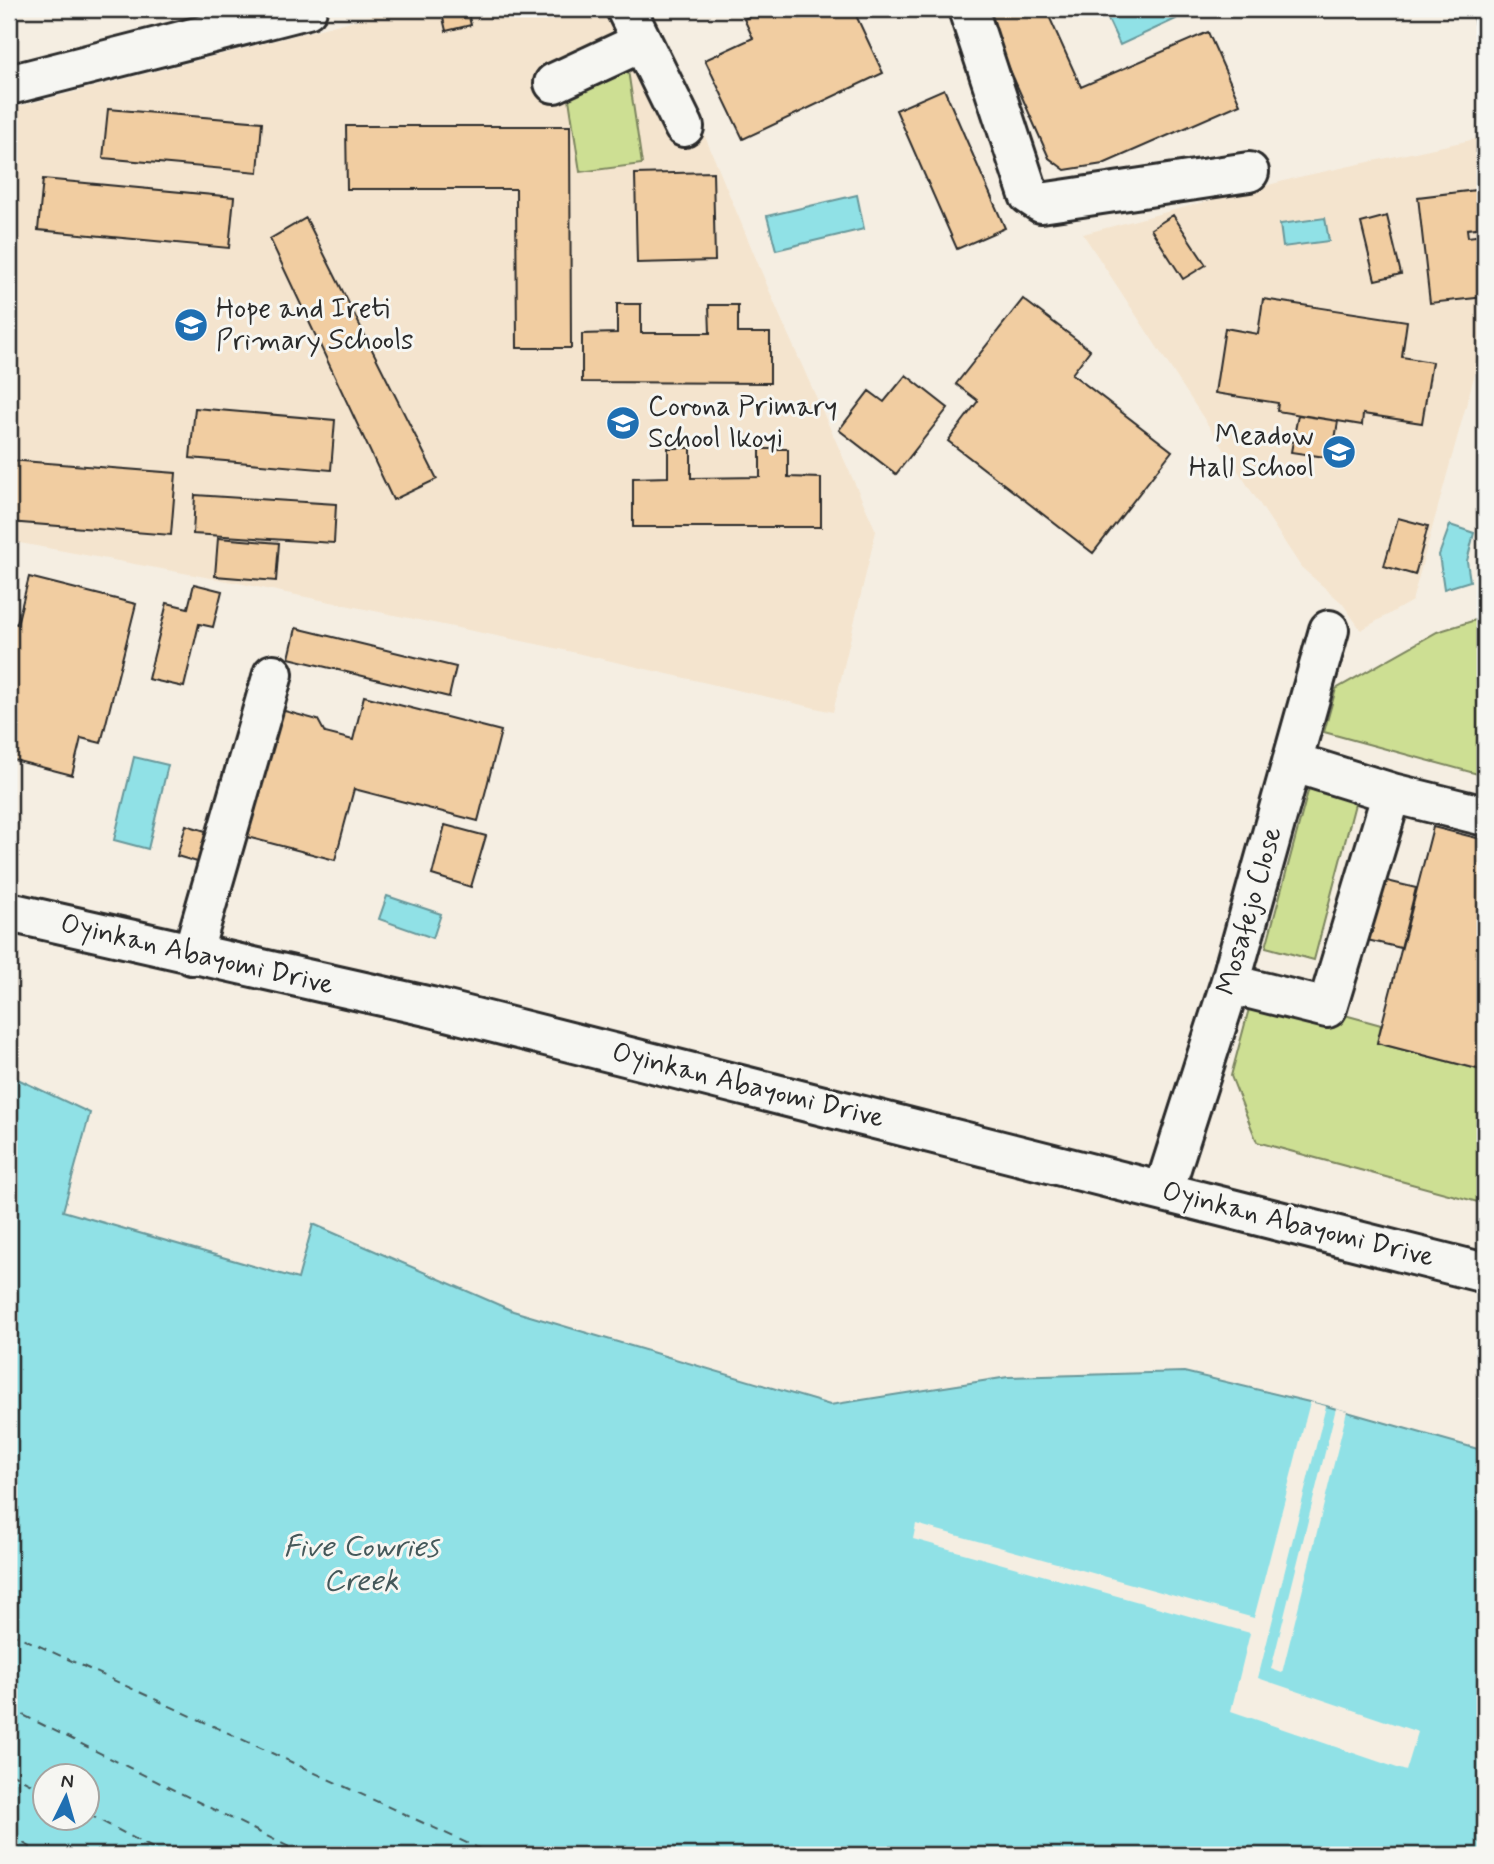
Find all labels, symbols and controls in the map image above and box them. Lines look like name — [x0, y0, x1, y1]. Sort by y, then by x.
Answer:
place label: Hope and Ireti Primary Schools — [216, 291, 414, 360]
school or university icon: Hope and Ireti Primary Schools — [172, 306, 210, 344]
place label: Corona Primary School Ikoyi — [648, 389, 838, 458]
school or university icon: Corona Primary School Ikoyi — [604, 404, 642, 442]
place label: Meadow Hall School — [1189, 418, 1314, 487]
school or university icon: Meadow Hall School — [1320, 433, 1358, 471]
street label: Mosafejo Close — [1208, 822, 1292, 1000]
street label: Oyinkan Abayomi Drive — [57, 906, 337, 1004]
street label: Oyinkan Abayomi Drive — [608, 1034, 888, 1138]
street label: Oyinkan Abayomi Drive — [1158, 1173, 1438, 1277]
water label: Five Cowries Creek — [284, 1528, 441, 1601]
north arrow — [32, 1762, 102, 1832]
text: N — [60, 1769, 75, 1795]

